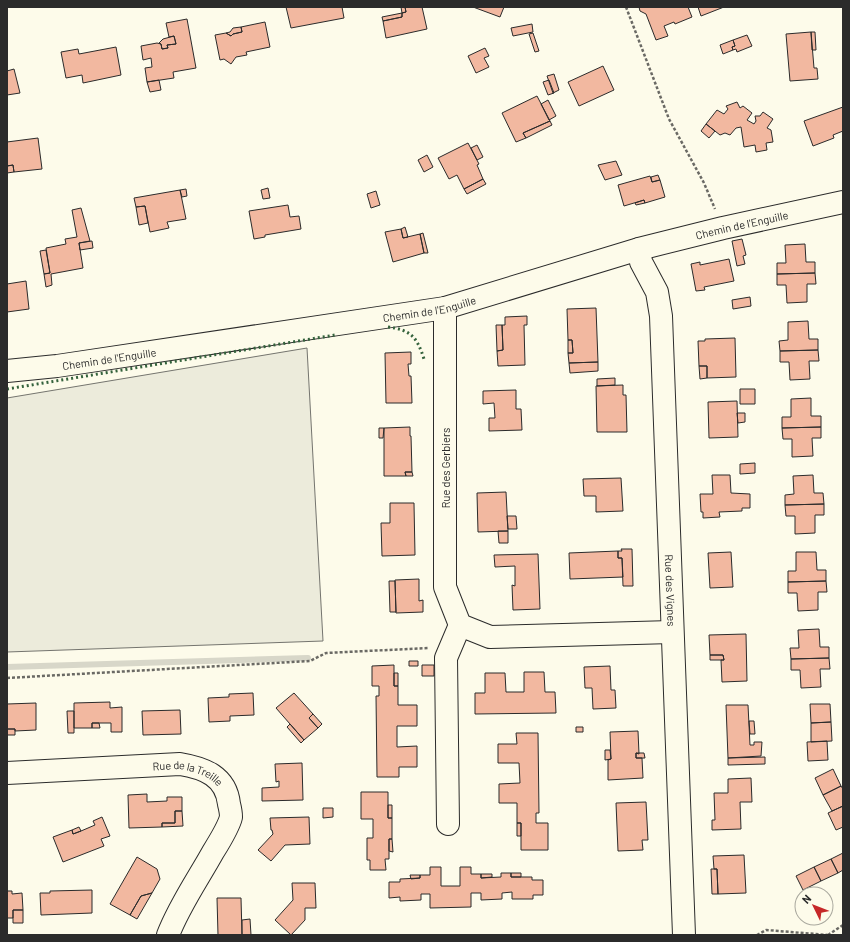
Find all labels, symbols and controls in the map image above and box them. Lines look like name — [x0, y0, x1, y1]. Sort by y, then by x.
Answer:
street label: Chemin de l'Enguille — [694, 208, 789, 241]
street label: Chemin de l'Enguille — [382, 292, 477, 324]
street label: Chemin de l'Enguille — [61, 345, 157, 372]
street label: Rue des Gerbiers — [439, 428, 452, 508]
street label: Rue des Vignes — [663, 554, 679, 627]
street label: Rue de la Treille — [152, 757, 227, 788]
north arrow — [794, 886, 834, 926]
text: N — [799, 892, 814, 906]

